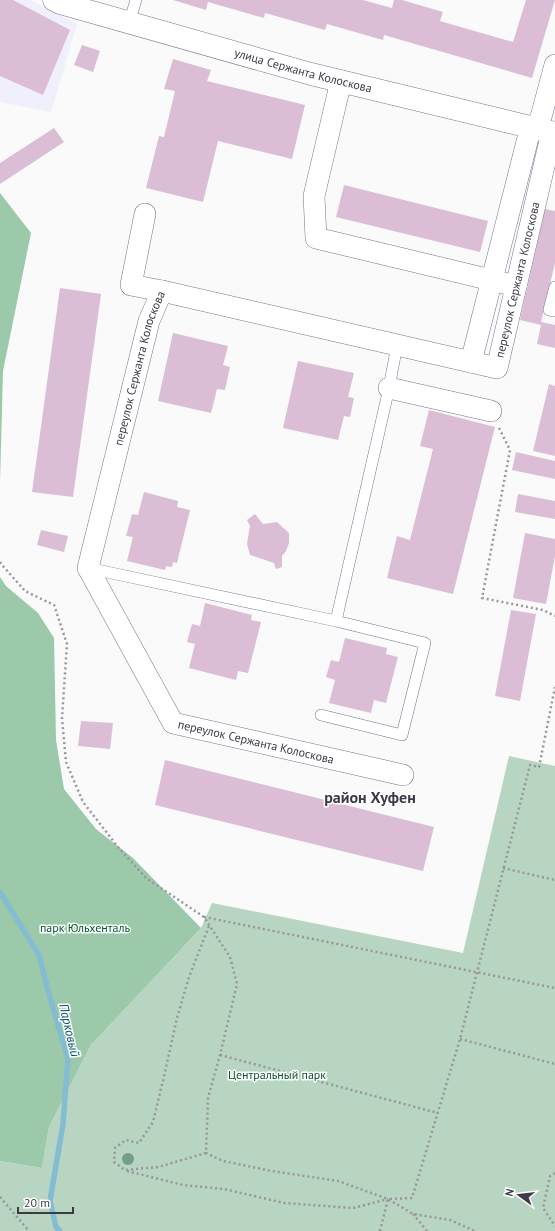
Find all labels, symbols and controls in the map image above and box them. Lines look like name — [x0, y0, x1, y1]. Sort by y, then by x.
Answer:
street label: улица Сержанта Колоскова — [233, 45, 374, 95]
street label: переулок Сержанта Колоскова — [492, 200, 543, 359]
street label: переулок Сержанта Колоскова — [111, 288, 168, 447]
street label: переулок Сержанта Колоскова — [177, 716, 336, 767]
district label: район Хуфен — [324, 787, 416, 807]
park label: парк Юльхенталь — [40, 920, 131, 935]
water label: Парковый — [55, 1002, 84, 1059]
park label: Центральный парк — [228, 1067, 326, 1082]
north arrow — [499, 1175, 539, 1215]
text: N — [502, 1187, 517, 1198]
scale bar — [18, 1189, 73, 1215]
text: 20 m — [24, 1195, 50, 1210]

